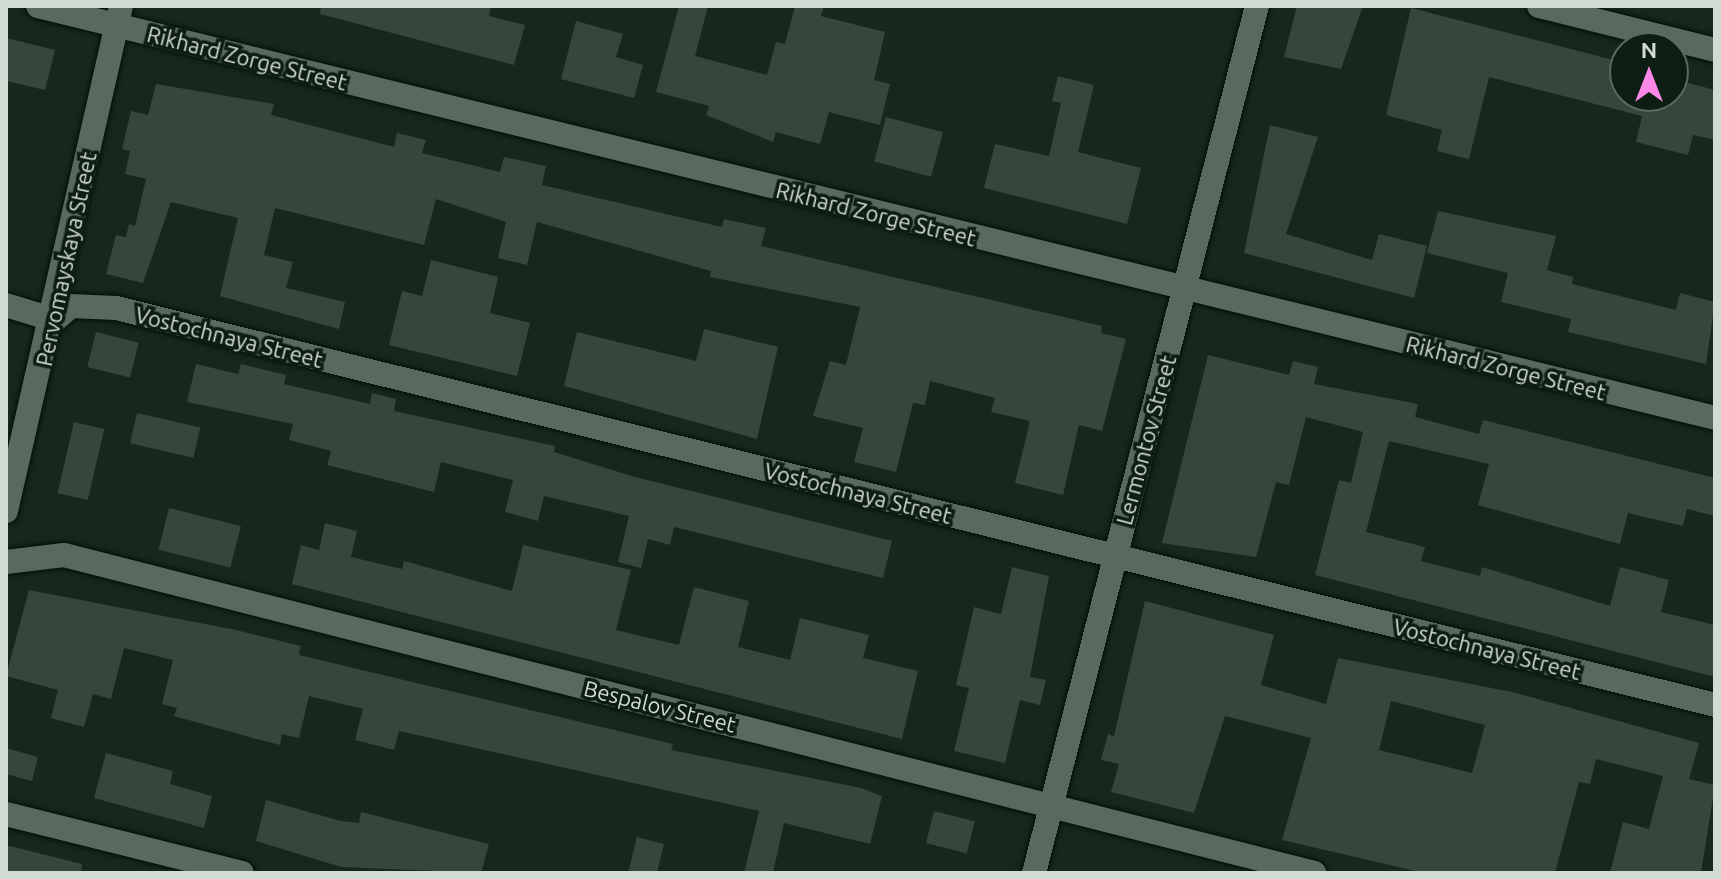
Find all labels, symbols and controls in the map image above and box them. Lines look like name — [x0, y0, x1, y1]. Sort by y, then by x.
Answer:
street label: Rikhard Zorge Street — [144, 20, 350, 96]
north arrow — [1609, 32, 1689, 112]
text: N — [1641, 37, 1657, 62]
street label: Pervomayskaya Street — [30, 149, 102, 369]
street label: Rikhard Zorge Street — [773, 176, 979, 252]
street label: Vostochnaya Street — [133, 301, 325, 373]
street label: Rikhard Zorge Street — [1403, 330, 1609, 406]
street label: Lermontov Street — [1111, 352, 1181, 528]
street label: Vostochnaya Street — [762, 457, 954, 529]
street label: Vostochnaya Street — [1391, 613, 1583, 685]
street label: Bespalov Street — [581, 674, 739, 738]

